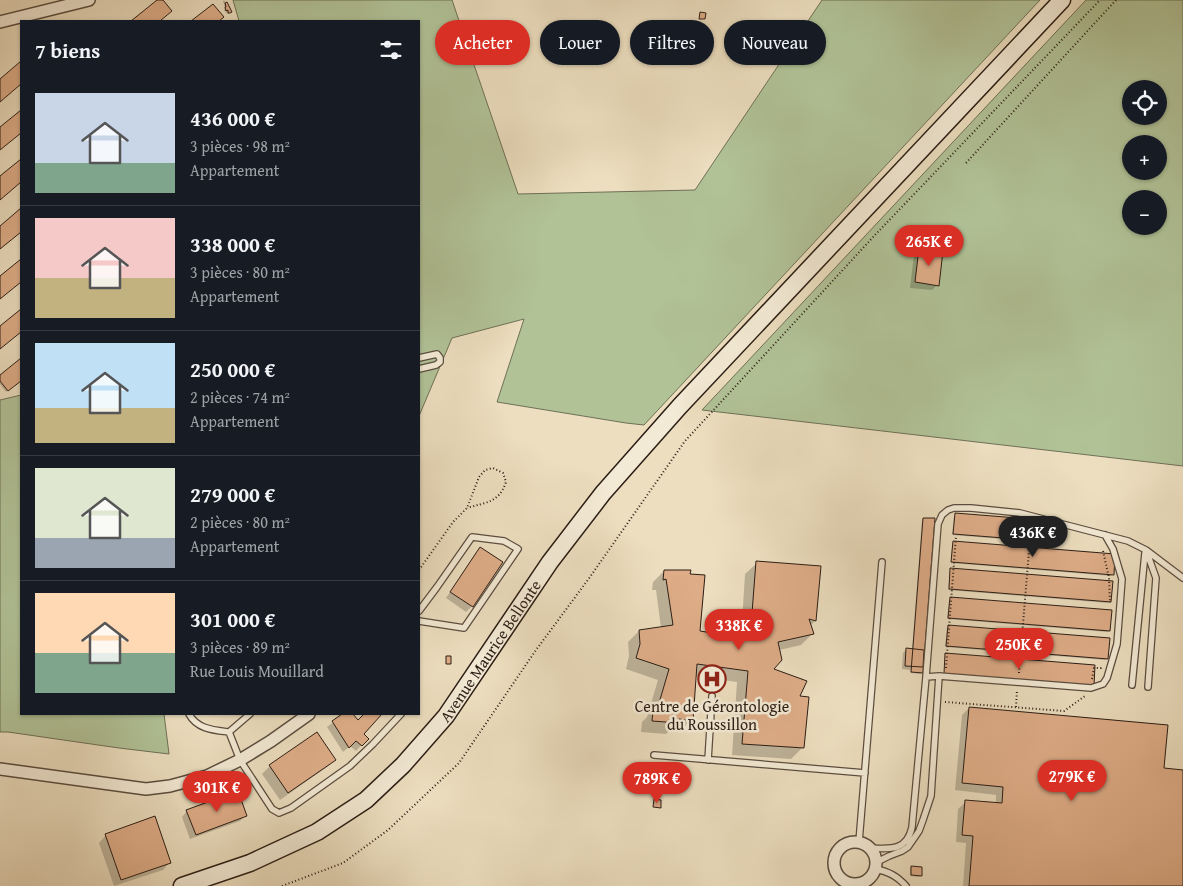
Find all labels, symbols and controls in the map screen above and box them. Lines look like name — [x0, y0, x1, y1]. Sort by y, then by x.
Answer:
chip: Acheter — [435, 20, 530, 65]
chip: Louer — [540, 20, 620, 65]
chip: Filtres — [630, 20, 714, 65]
chip: Nouveau — [724, 20, 826, 65]
text: 7 biens — [35, 35, 100, 66]
icon: filters — [377, 36, 405, 64]
map controls — [1122, 80, 1167, 235]
button: locate — [1122, 80, 1167, 125]
text: 436 000 € — [190, 103, 275, 134]
icon: home — [75, 113, 135, 173]
text: 3 pièces · 98 m² — [190, 134, 290, 158]
button: + — [1122, 135, 1167, 180]
text: Appartement — [190, 158, 280, 182]
button: − — [1122, 190, 1167, 235]
pin: 265K € — [888, 224, 970, 267]
text: 338 000 € — [190, 229, 275, 260]
text: 265K € — [906, 229, 952, 253]
icon: home — [75, 238, 135, 298]
text: 3 pièces · 80 m² — [190, 260, 290, 284]
text: Appartement — [190, 284, 280, 308]
text: 250 000 € — [190, 354, 275, 385]
icon: home — [75, 363, 135, 423]
text: 2 pièces · 74 m² — [190, 385, 290, 409]
text: Appartement — [190, 409, 280, 433]
text: 279 000 € — [190, 479, 275, 510]
icon: home — [75, 488, 135, 548]
text: 2 pièces · 80 m² — [190, 510, 290, 534]
pin: 436K € — [992, 516, 1074, 558]
text: 436K € — [1010, 520, 1056, 544]
text: Appartement — [190, 534, 280, 558]
street label: Avenue Maurice Bellonte — [434, 575, 547, 728]
text: 301 000 € — [190, 604, 275, 635]
pin: 338K € — [698, 608, 780, 651]
icon: home — [75, 613, 135, 673]
text: 338K € — [716, 613, 762, 637]
pin: 250K € — [978, 628, 1060, 670]
text: 250K € — [996, 632, 1042, 656]
text: 3 pièces · 89 m² — [190, 635, 290, 659]
text: Rue Louis Mouillard — [190, 659, 324, 683]
hospital icon: Centre de Gérontologie du Roussillon — [697, 664, 727, 694]
place label: Centre de Gérontologie du Roussillon — [635, 694, 789, 736]
pin: 279K € — [1031, 760, 1113, 802]
pin: 789K € — [616, 762, 698, 804]
text: 279K € — [1049, 764, 1095, 788]
text: 789K € — [634, 766, 680, 790]
pin: 301K € — [176, 770, 258, 813]
text: 301K € — [194, 775, 240, 799]

